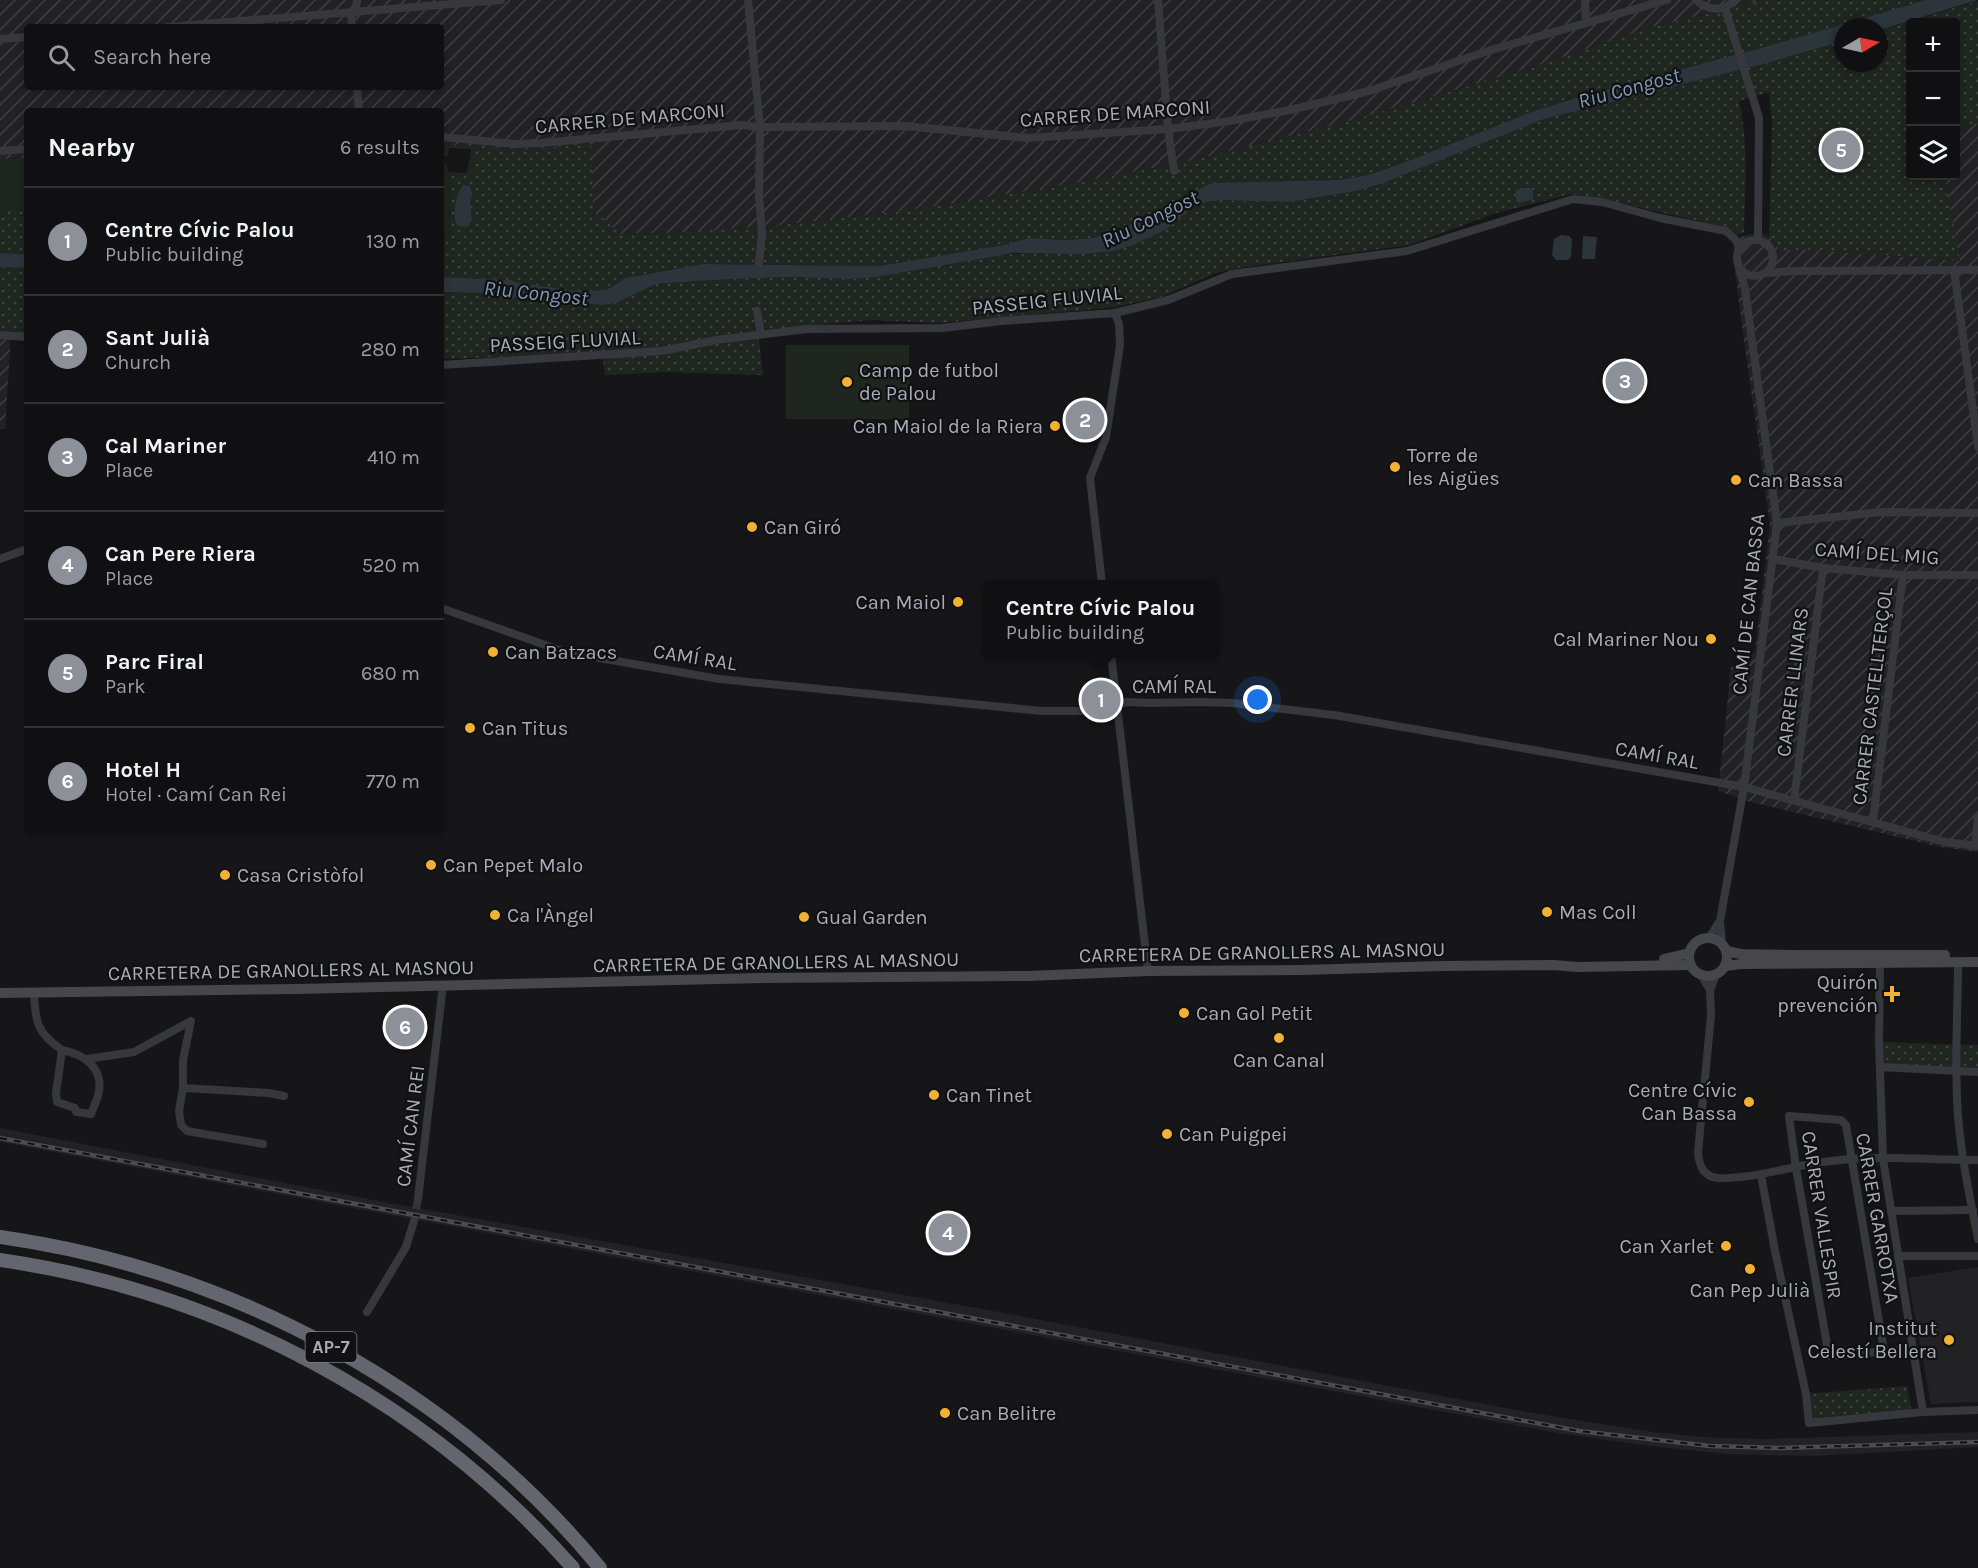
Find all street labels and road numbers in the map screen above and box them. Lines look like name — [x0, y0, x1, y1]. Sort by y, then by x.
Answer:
street label: CARRER DE MARCONI — [1019, 95, 1211, 132]
street label: CARRER DE MARCONI — [534, 99, 726, 138]
street label: PASSEIG FLUVIAL — [971, 281, 1124, 320]
street label: PASSEIG FLUVIAL — [489, 326, 642, 357]
street label: CAMÍ DE CAN BASSA — [1727, 512, 1769, 696]
street label: CAMÍ DEL MIG — [1814, 537, 1940, 569]
street label: CARRER CASTELLTERÇOL — [1848, 585, 1897, 806]
street label: CARRER LLINARS — [1772, 606, 1813, 758]
street label: CAMÍ RAL — [652, 639, 739, 676]
street label: CAMÍ RAL — [1132, 674, 1217, 698]
street label: CAMÍ RAL — [1613, 736, 1701, 774]
street label: CARRETERA DE GRANOLLERS AL MASNOU — [1079, 938, 1445, 967]
street label: CARRETERA DE GRANOLLERS AL MASNOU — [593, 948, 959, 977]
street label: CARRETERA DE GRANOLLERS AL MASNOU — [108, 956, 474, 985]
street label: CAMÍ CAN REI — [391, 1064, 429, 1188]
street label: CARRER VALLESPIR — [1797, 1130, 1846, 1301]
street label: CARRER GARROTXA — [1851, 1131, 1904, 1305]
road number: AP-7 — [306, 1332, 356, 1362]

